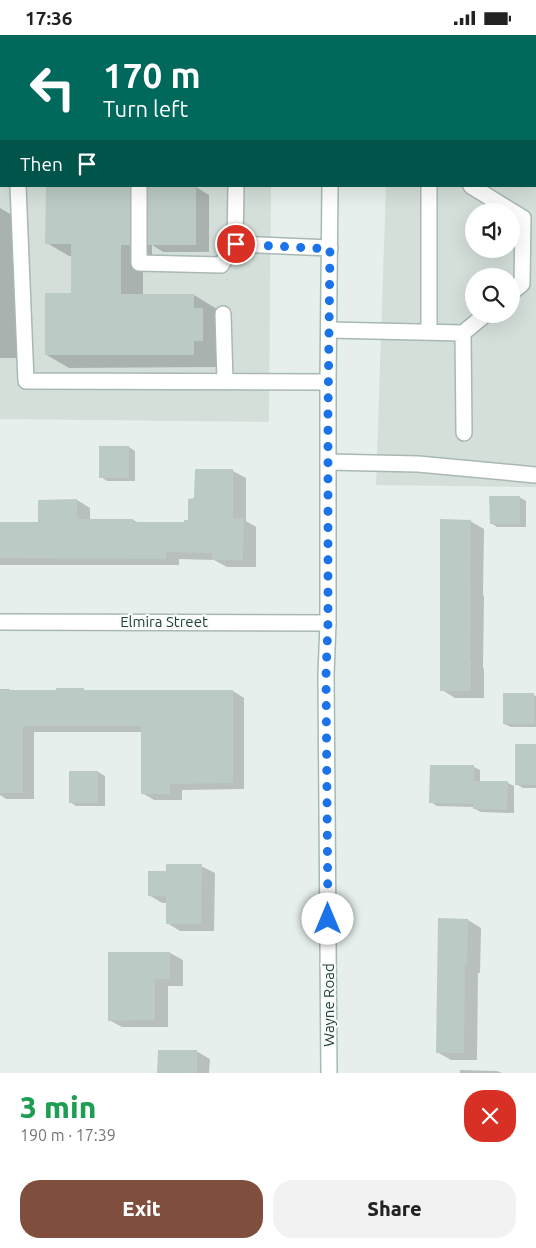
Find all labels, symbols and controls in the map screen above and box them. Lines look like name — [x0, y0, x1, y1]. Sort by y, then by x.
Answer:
text: 17:36 — [25, 7, 73, 29]
icon: left — [20, 55, 85, 120]
text: 170 m — [103, 55, 201, 95]
text: Turn left — [103, 96, 188, 121]
icon: arrive — [73, 150, 101, 178]
text: Then — [20, 153, 63, 175]
map controls — [465, 203, 520, 323]
button: sound — [465, 203, 520, 258]
pin — [215, 223, 257, 265]
icon: arrive — [222, 230, 250, 258]
button: search — [465, 268, 520, 323]
street label: Elmira Street — [120, 613, 208, 630]
position arrow — [301, 892, 353, 944]
street label: Wayne Road — [320, 963, 337, 1047]
text: 3 min — [20, 1090, 96, 1124]
button: close — [464, 1090, 516, 1142]
text: 190 m · 17:39 — [20, 1126, 116, 1144]
button: Exit — [20, 1180, 263, 1238]
button: Share — [273, 1180, 516, 1238]

